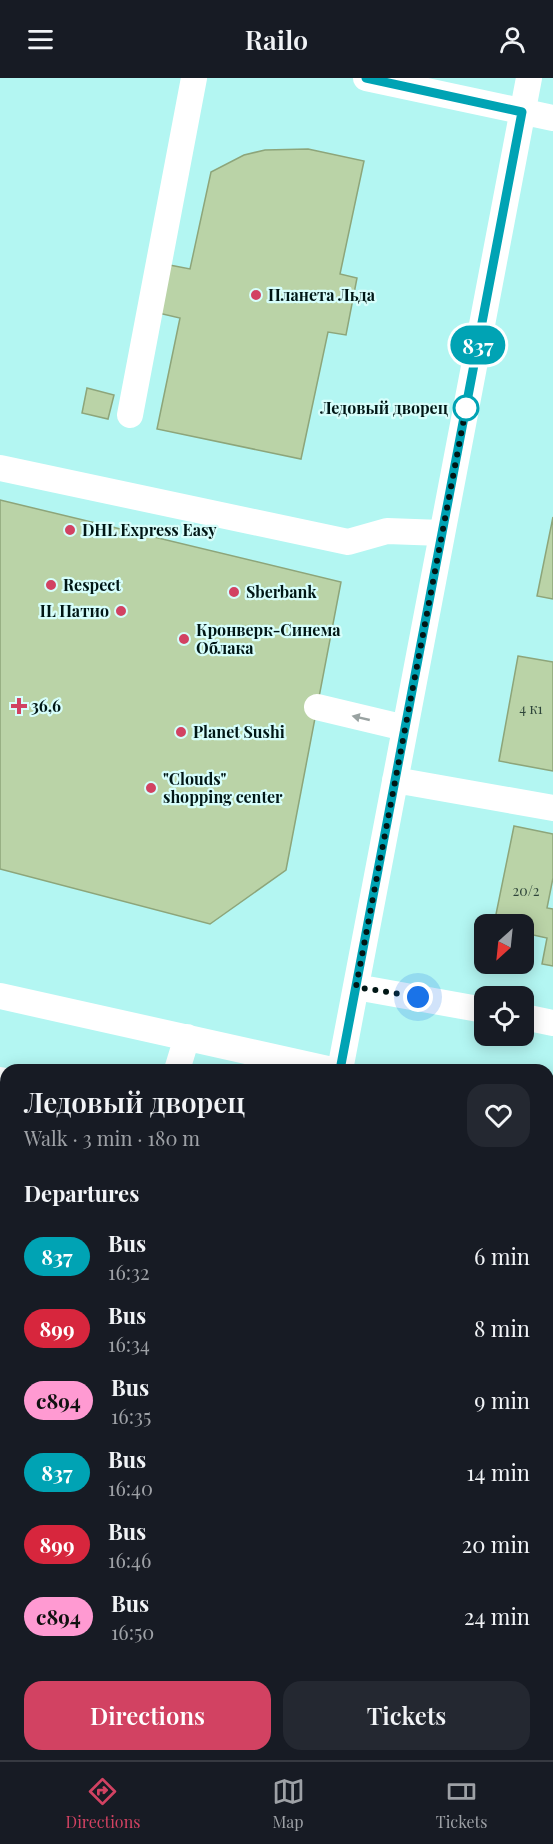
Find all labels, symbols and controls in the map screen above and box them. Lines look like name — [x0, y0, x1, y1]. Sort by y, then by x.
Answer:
text: Railo — [245, 21, 308, 57]
icon: menu — [24, 23, 57, 56]
icon: person — [496, 23, 529, 56]
place label: Планета Льда — [268, 284, 376, 305]
marker: Планета Льда — [249, 288, 263, 302]
line badge: 837 — [444, 326, 512, 364]
text: 837 — [462, 331, 494, 359]
marker: Ледовый дворец — [453, 395, 479, 421]
place label: Ледовый дворец — [319, 397, 449, 418]
place label: DHL Express Easy — [82, 519, 217, 540]
marker: DHL Express Easy — [63, 523, 77, 537]
place label: Respect — [63, 574, 121, 595]
marker: Respect — [44, 578, 58, 592]
place label: Sberbank — [246, 581, 317, 602]
marker: Sberbank — [227, 585, 241, 599]
place label: IL Патио — [40, 600, 109, 621]
marker: IL Патио — [114, 604, 128, 618]
place label: Кронверк-Синема Облака — [196, 619, 341, 658]
marker: Кронверк-Синема Облака — [177, 632, 191, 646]
place label: 36,6 — [31, 695, 61, 716]
marker: 36,6 — [12, 699, 26, 713]
house number: 4 к1 — [519, 699, 543, 718]
one-way arrow — [352, 712, 370, 722]
place label: Planet Sushi — [193, 721, 285, 742]
marker: Planet Sushi — [174, 725, 188, 739]
place label: "Clouds" shopping center — [163, 768, 283, 807]
marker: "Clouds" shopping center — [144, 781, 158, 795]
house number: 20/2 — [513, 881, 540, 900]
north arrow — [474, 914, 534, 974]
map controls — [474, 914, 534, 1046]
your location — [403, 982, 433, 1012]
button: locate — [474, 986, 534, 1046]
text: Ледовый дворец — [24, 1083, 245, 1120]
button: heart — [467, 1084, 530, 1147]
text: Walk · 3 min · 180 m — [24, 1124, 200, 1151]
text: Departures — [24, 1178, 139, 1208]
text: Bus — [108, 1228, 146, 1258]
text: 6 min — [474, 1241, 530, 1271]
text: 837 — [41, 1242, 73, 1270]
text: 16:32 — [108, 1258, 150, 1285]
text: Bus — [108, 1300, 146, 1330]
text: 8 min — [474, 1313, 530, 1343]
text: 899 — [39, 1314, 75, 1342]
text: 16:34 — [108, 1330, 150, 1357]
text: Bus — [111, 1372, 149, 1402]
text: 9 min — [474, 1385, 530, 1415]
text: с894 — [36, 1386, 81, 1414]
text: 16:35 — [111, 1402, 151, 1429]
text: Bus — [108, 1444, 146, 1474]
text: 14 min — [466, 1457, 530, 1487]
text: 837 — [41, 1458, 73, 1486]
text: 16:40 — [108, 1474, 153, 1501]
text: Bus — [108, 1516, 146, 1546]
text: 20 min — [462, 1529, 530, 1559]
text: 899 — [39, 1530, 75, 1558]
text: 16:46 — [108, 1546, 151, 1573]
text: Bus — [111, 1588, 149, 1618]
text: 24 min — [464, 1601, 530, 1631]
text: с894 — [36, 1602, 81, 1630]
text: 16:50 — [111, 1618, 154, 1645]
button: Directions — [24, 1681, 271, 1750]
button: Tickets — [283, 1681, 530, 1750]
tab: Directions — [66, 1775, 140, 1832]
tab: Map — [272, 1775, 305, 1832]
tab: Tickets — [436, 1775, 487, 1832]

